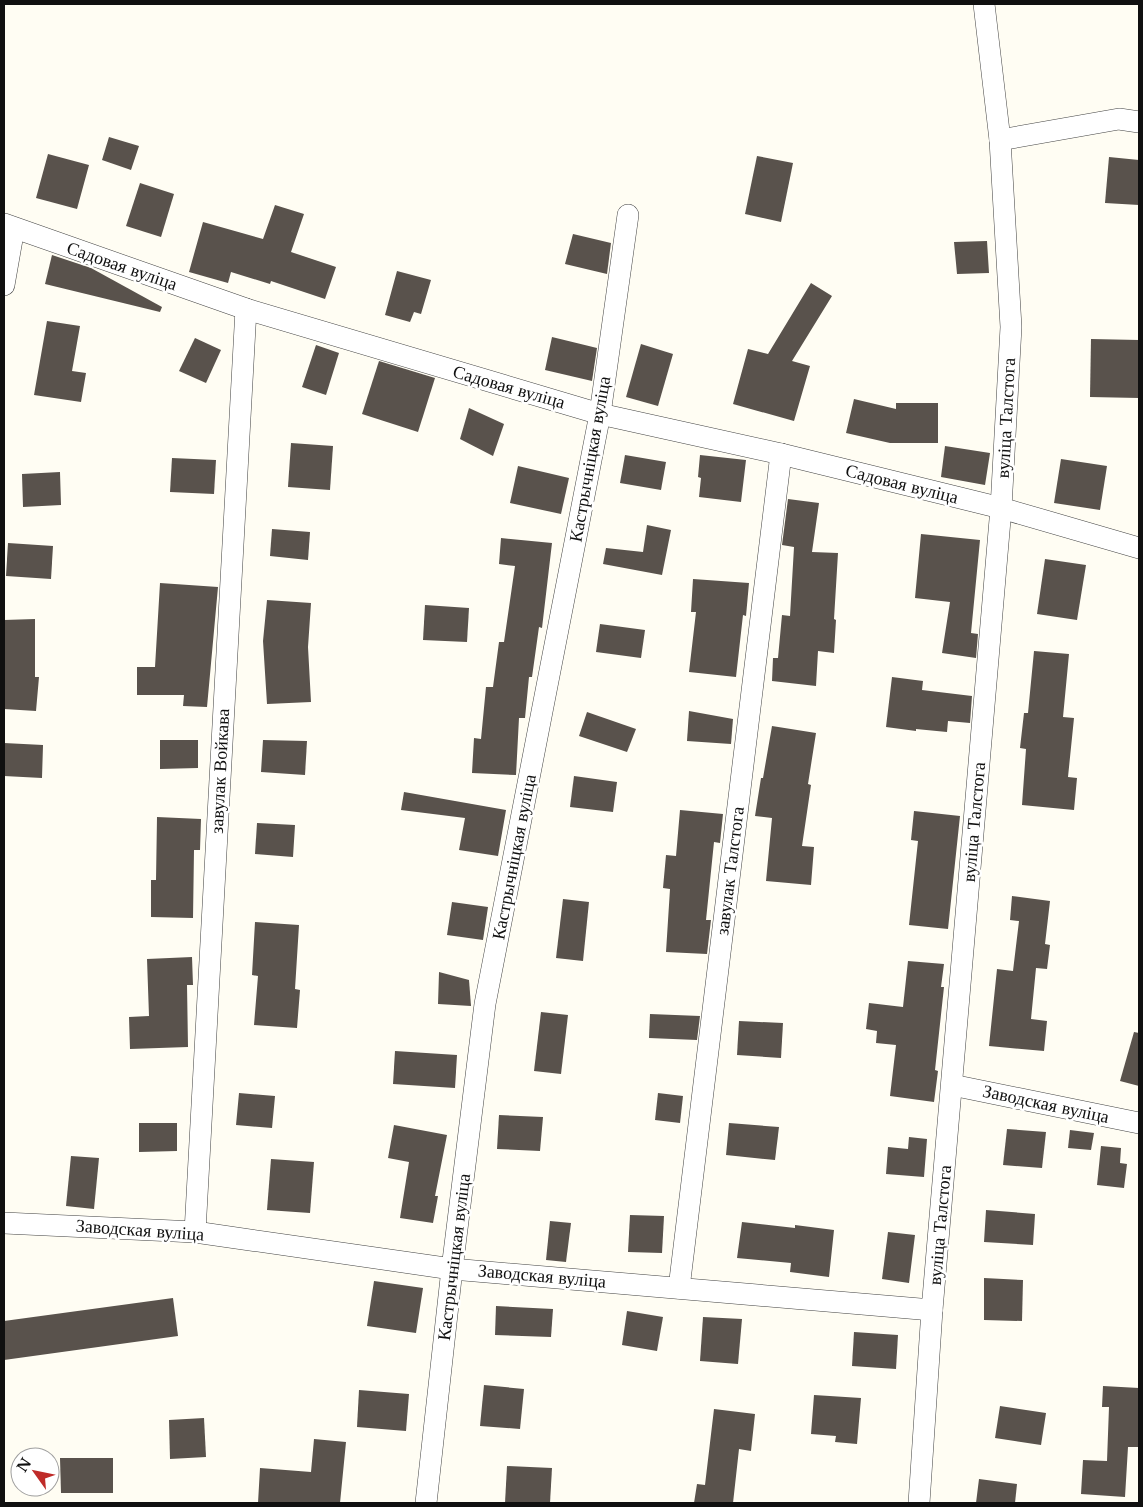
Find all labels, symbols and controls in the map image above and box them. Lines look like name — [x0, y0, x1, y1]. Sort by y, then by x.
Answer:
street label: Садовая вуліца — [64, 237, 180, 295]
street label: вуліца Талстога — [992, 357, 1020, 479]
street label: Садовая вуліца — [450, 360, 568, 414]
street label: Кастрычніцкая вуліца — [565, 374, 615, 544]
street label: Садовая вуліца — [843, 459, 961, 509]
street label: завулак Войкава — [206, 708, 234, 834]
street label: вуліца Талстога — [958, 761, 990, 883]
street label: Кастрычніцкая вуліца — [487, 773, 541, 941]
street label: завулак Талстога — [711, 805, 749, 937]
street label: Заводская вуліца — [981, 1080, 1111, 1128]
street label: вуліца Талстога — [924, 1164, 956, 1286]
street label: Кастрычніцкая вуліца — [433, 1172, 475, 1342]
street label: Заводская вуліца — [75, 1215, 205, 1245]
street label: Заводская вуліца — [477, 1259, 607, 1293]
north arrow — [10, 1447, 60, 1497]
text: N — [13, 1454, 35, 1475]

